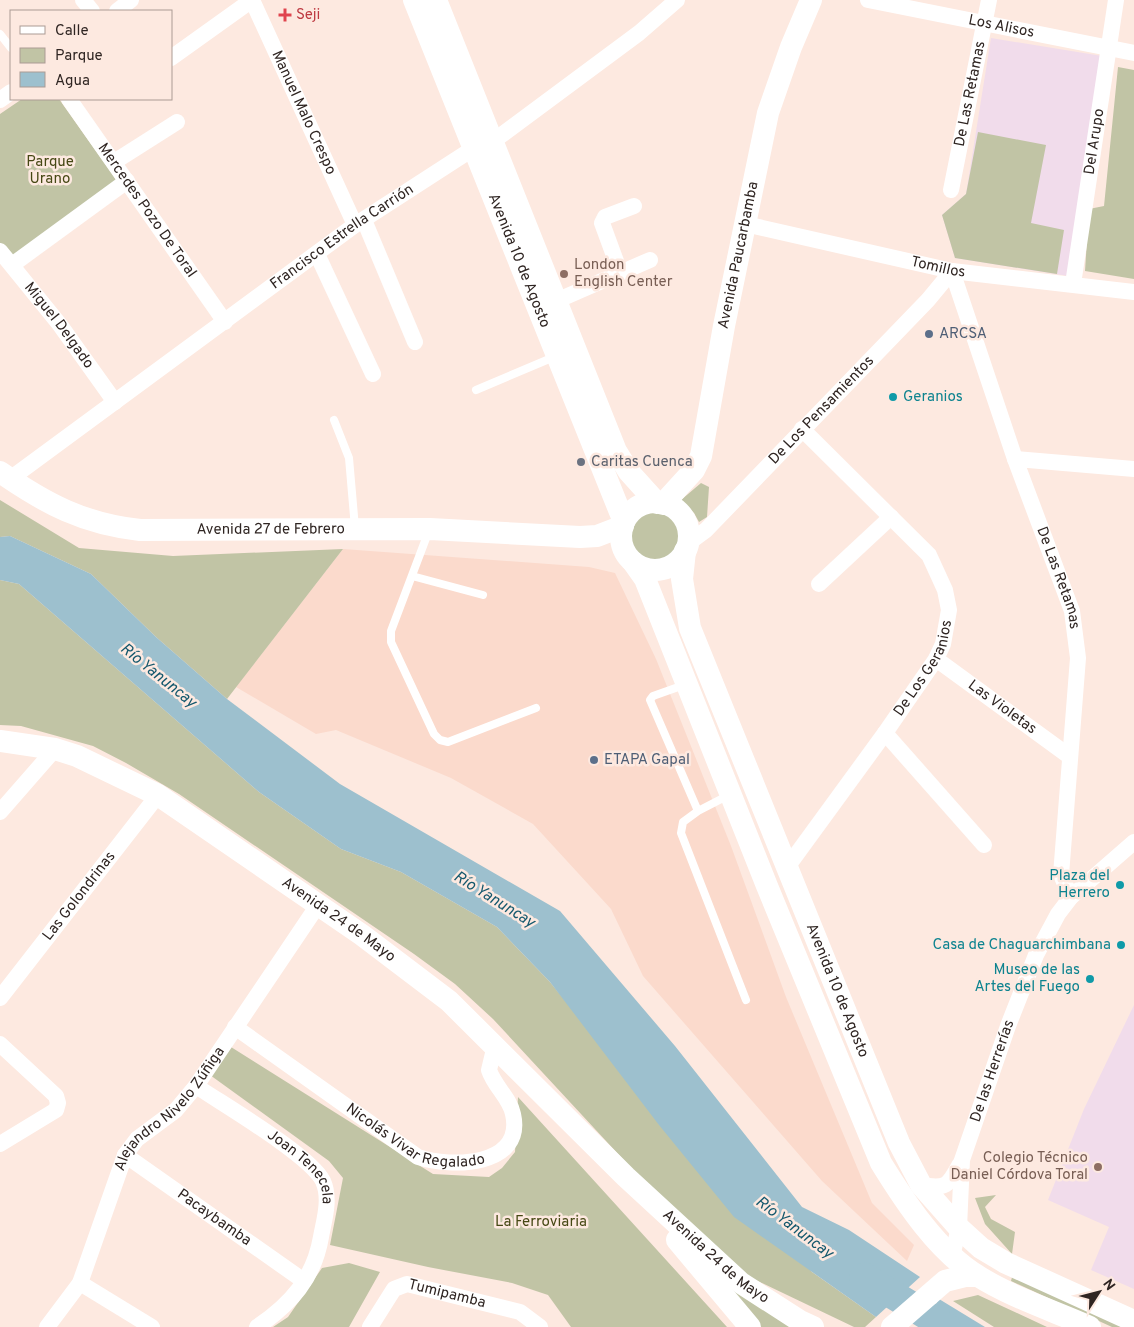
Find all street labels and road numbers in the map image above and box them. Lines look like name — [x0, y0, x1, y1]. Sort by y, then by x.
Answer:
street label: Los Alisos — [967, 11, 1036, 42]
street label: De Las Retamas — [950, 39, 990, 148]
street label: Manuel Malo Crespo — [267, 48, 340, 178]
street label: Del Arupo — [1080, 107, 1109, 176]
street label: Mercedes Pozo De Toral — [93, 139, 201, 281]
street label: Francisco Estrella Carrión — [267, 180, 417, 294]
street label: Avenida Paucarbamba — [714, 180, 763, 331]
street label: Avenida 10 de Agosto — [483, 191, 554, 331]
street label: Tomillos — [909, 252, 966, 282]
street label: Miguel Delgado — [20, 278, 98, 373]
street label: De Los Pensamientos — [765, 352, 878, 469]
street label: Avenida 27 de Febrero — [196, 520, 345, 539]
street label: De Las Retamas — [1032, 524, 1084, 630]
street label: De Los Geranios — [890, 618, 957, 720]
street label: Las Violetas — [964, 676, 1040, 739]
street label: Las Golondrinas — [39, 848, 120, 945]
street label: Avenida 24 de Mayo — [278, 873, 399, 966]
street label: Avenida 10 de Agosto — [801, 921, 873, 1060]
street label: De las Herrerías — [966, 1017, 1019, 1125]
street label: Alejandro Nivelo Zúñiga — [111, 1043, 229, 1174]
street label: Nicolás Vivar Regalado — [342, 1099, 487, 1172]
street label: Joan Tenecela — [263, 1126, 336, 1204]
street label: Pacaybamba — [173, 1185, 255, 1250]
street label: Avenida 24 de Mayo — [658, 1206, 773, 1308]
street label: Tumipamba — [406, 1275, 488, 1313]

